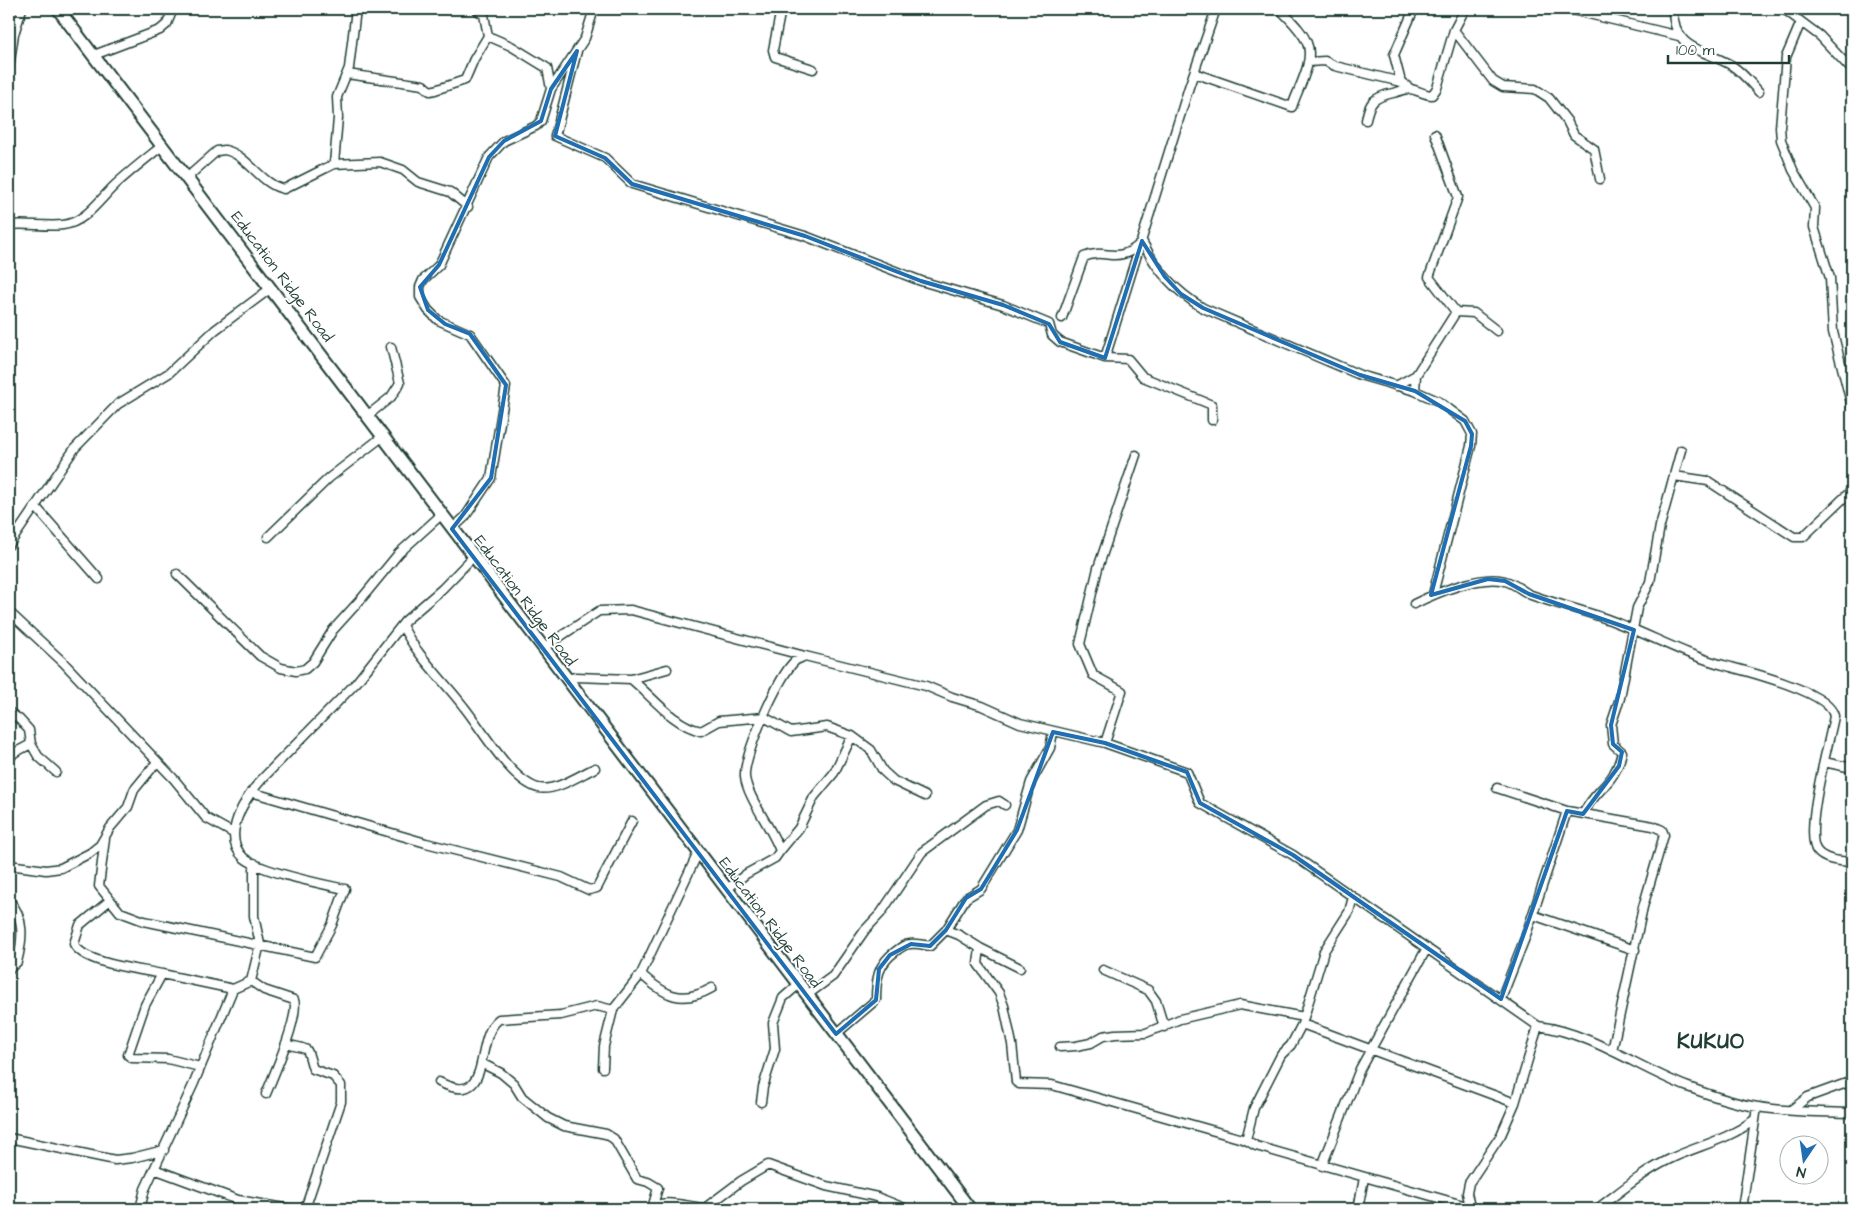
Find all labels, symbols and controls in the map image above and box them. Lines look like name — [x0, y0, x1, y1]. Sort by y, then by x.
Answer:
scale bar — [1668, 32, 1790, 64]
text: 100 m — [1676, 40, 1715, 61]
street label: Education Ridge Road — [225, 207, 339, 347]
street label: Education Ridge Road — [468, 531, 582, 671]
street label: Education Ridge Road — [713, 853, 827, 993]
district label: KUKUO — [1677, 1027, 1745, 1056]
north arrow — [1778, 1136, 1828, 1186]
text: N — [1795, 1161, 1808, 1182]

